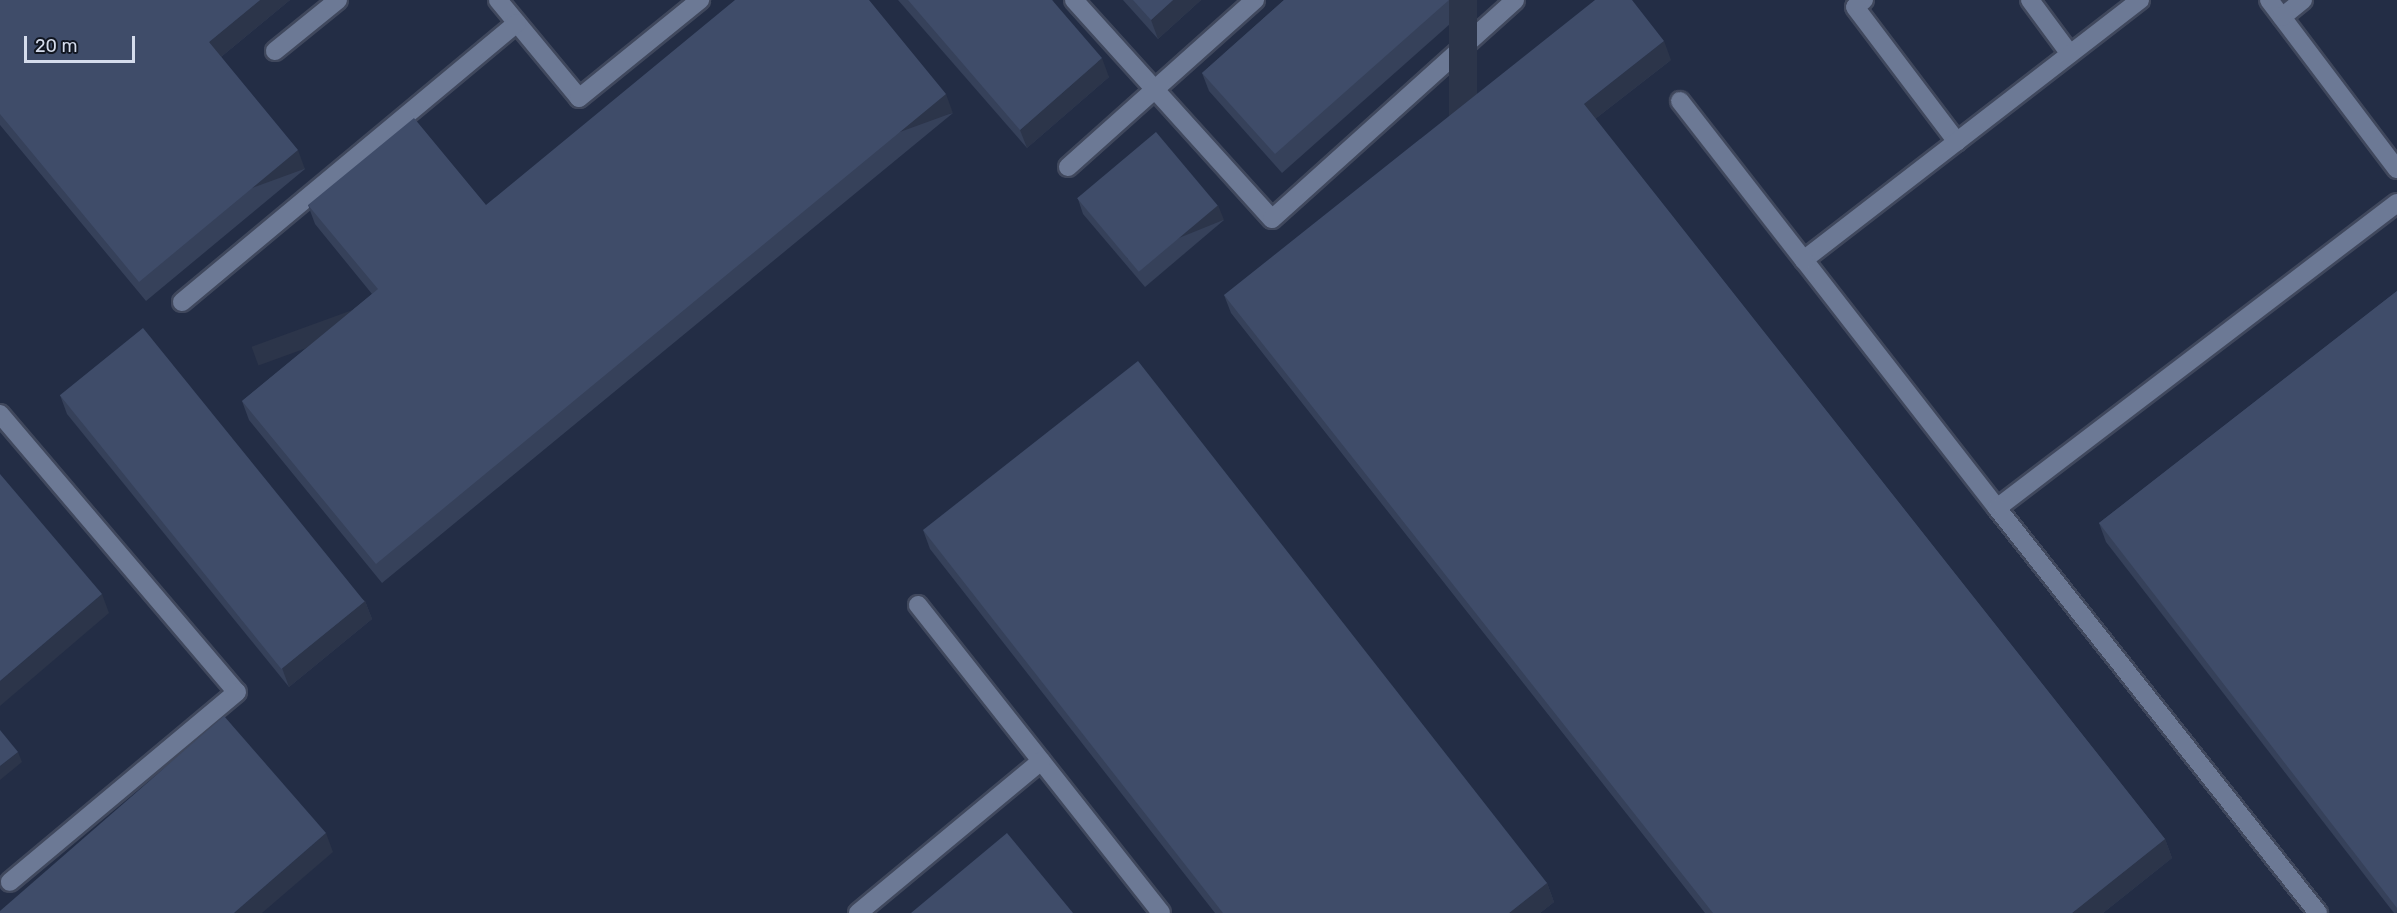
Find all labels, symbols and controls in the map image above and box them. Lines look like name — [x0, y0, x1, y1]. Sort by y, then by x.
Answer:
scale bar — [27, 24, 138, 62]
text: 20 m — [35, 35, 77, 57]

